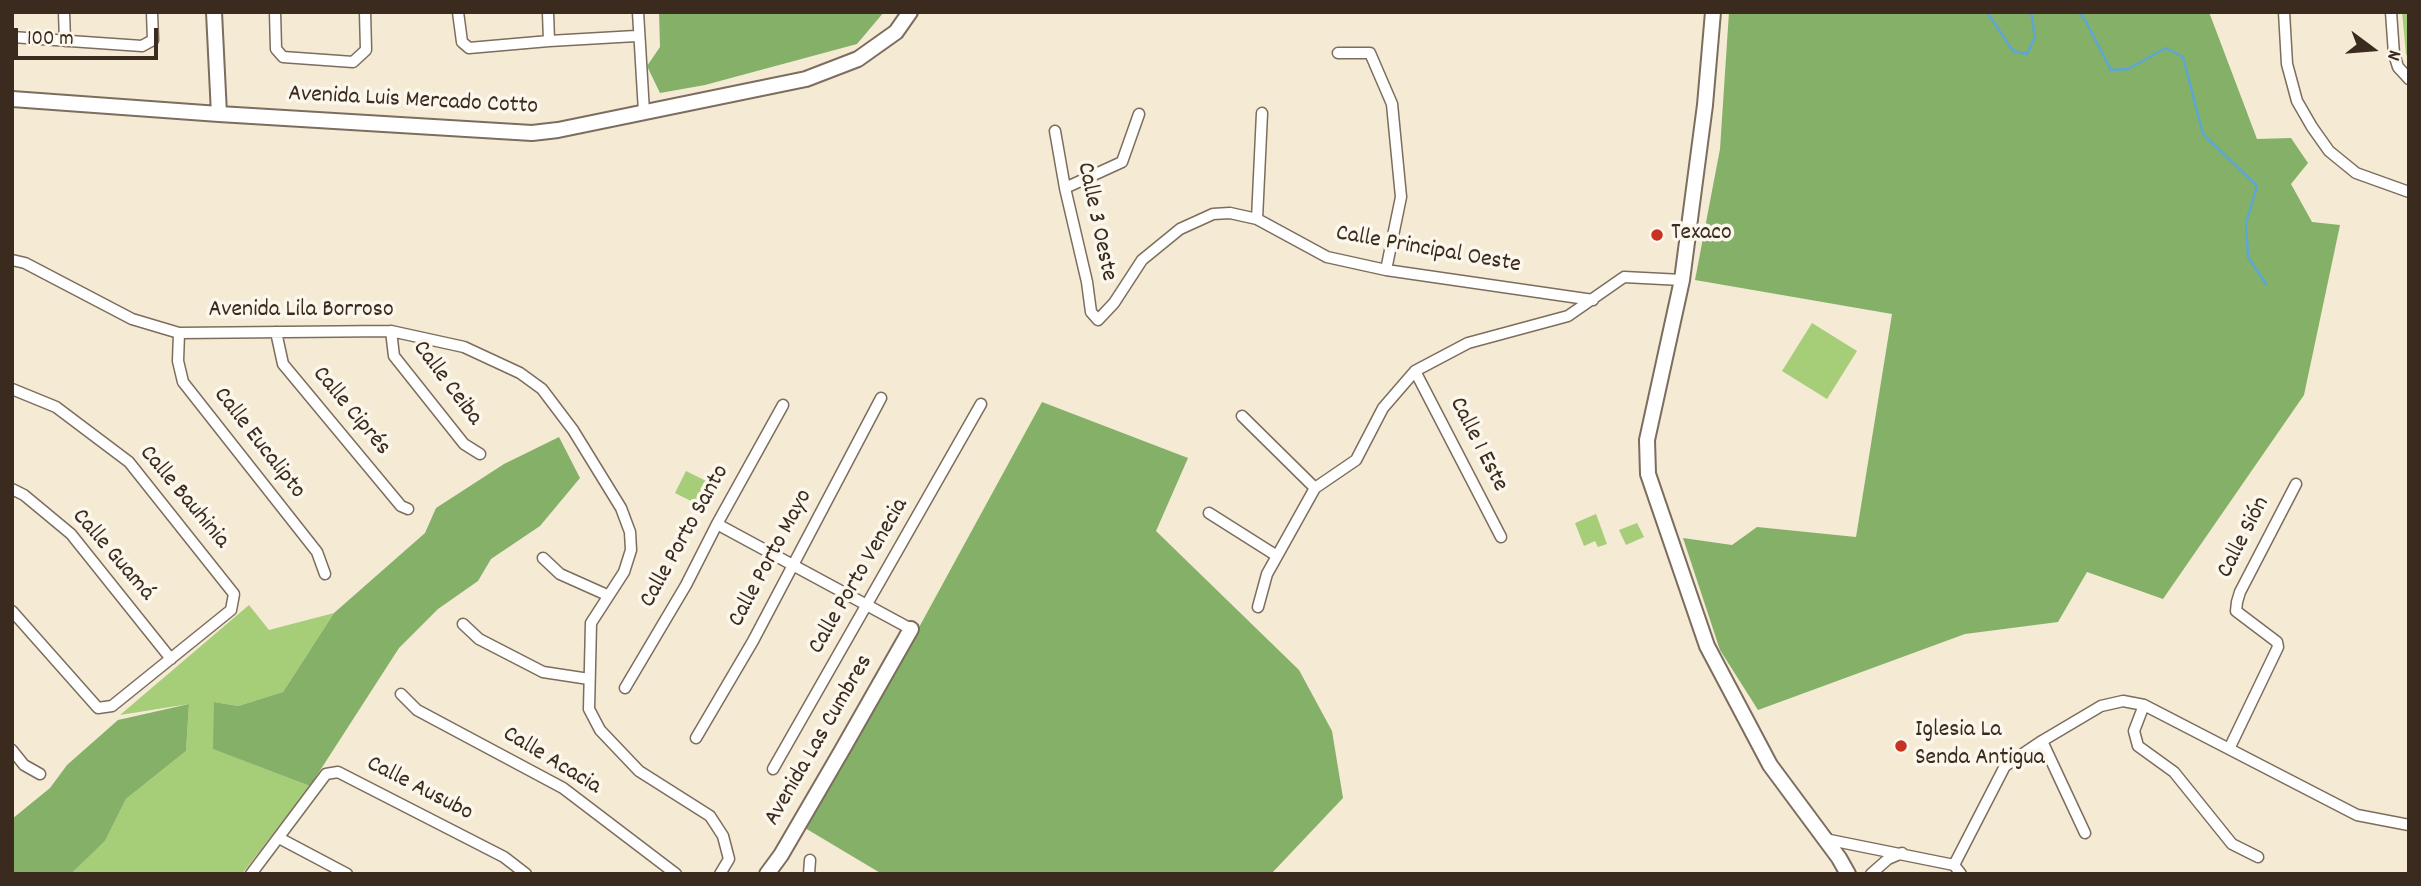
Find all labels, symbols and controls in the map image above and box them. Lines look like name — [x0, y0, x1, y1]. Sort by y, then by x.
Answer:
scale bar — [18, 14, 161, 58]
north arrow — [2337, 14, 2407, 84]
text: 100 m — [27, 25, 74, 55]
text: N — [2378, 47, 2407, 63]
street label: Avenida Luis Mercado Cotto — [287, 81, 539, 123]
street label: Calle 3 Oeste — [1068, 160, 1122, 284]
street label: Calle Principal Oeste — [1333, 221, 1523, 281]
place label: Texaco — [1671, 221, 1732, 249]
marker: Texaco — [1649, 227, 1665, 243]
street label: Avenida Lila Borroso — [208, 298, 394, 326]
street label: Calle Ceiba — [405, 336, 487, 432]
street label: Calle Ciprés — [304, 362, 396, 462]
street label: Calle Eucalipto — [206, 383, 310, 505]
street label: Calle 1 Este — [1441, 393, 1513, 497]
street label: Calle Bauhinia — [132, 441, 234, 555]
street label: Calle Porto Santo — [635, 461, 737, 613]
street label: Calle Porto Mayo — [724, 485, 820, 633]
street label: Calle Sión — [2212, 493, 2278, 583]
street label: Calle Porto Venecia — [804, 494, 916, 660]
street label: Calle Guamá — [64, 504, 160, 608]
street label: Avenida Las Cumbres — [759, 650, 881, 832]
place label: Iglesia La Senda Antigua — [1915, 718, 2045, 774]
street label: Calle Acacia — [496, 721, 606, 803]
marker: Iglesia La Senda Antigua — [1893, 738, 1909, 754]
street label: Calle Ausubo — [361, 751, 477, 829]

